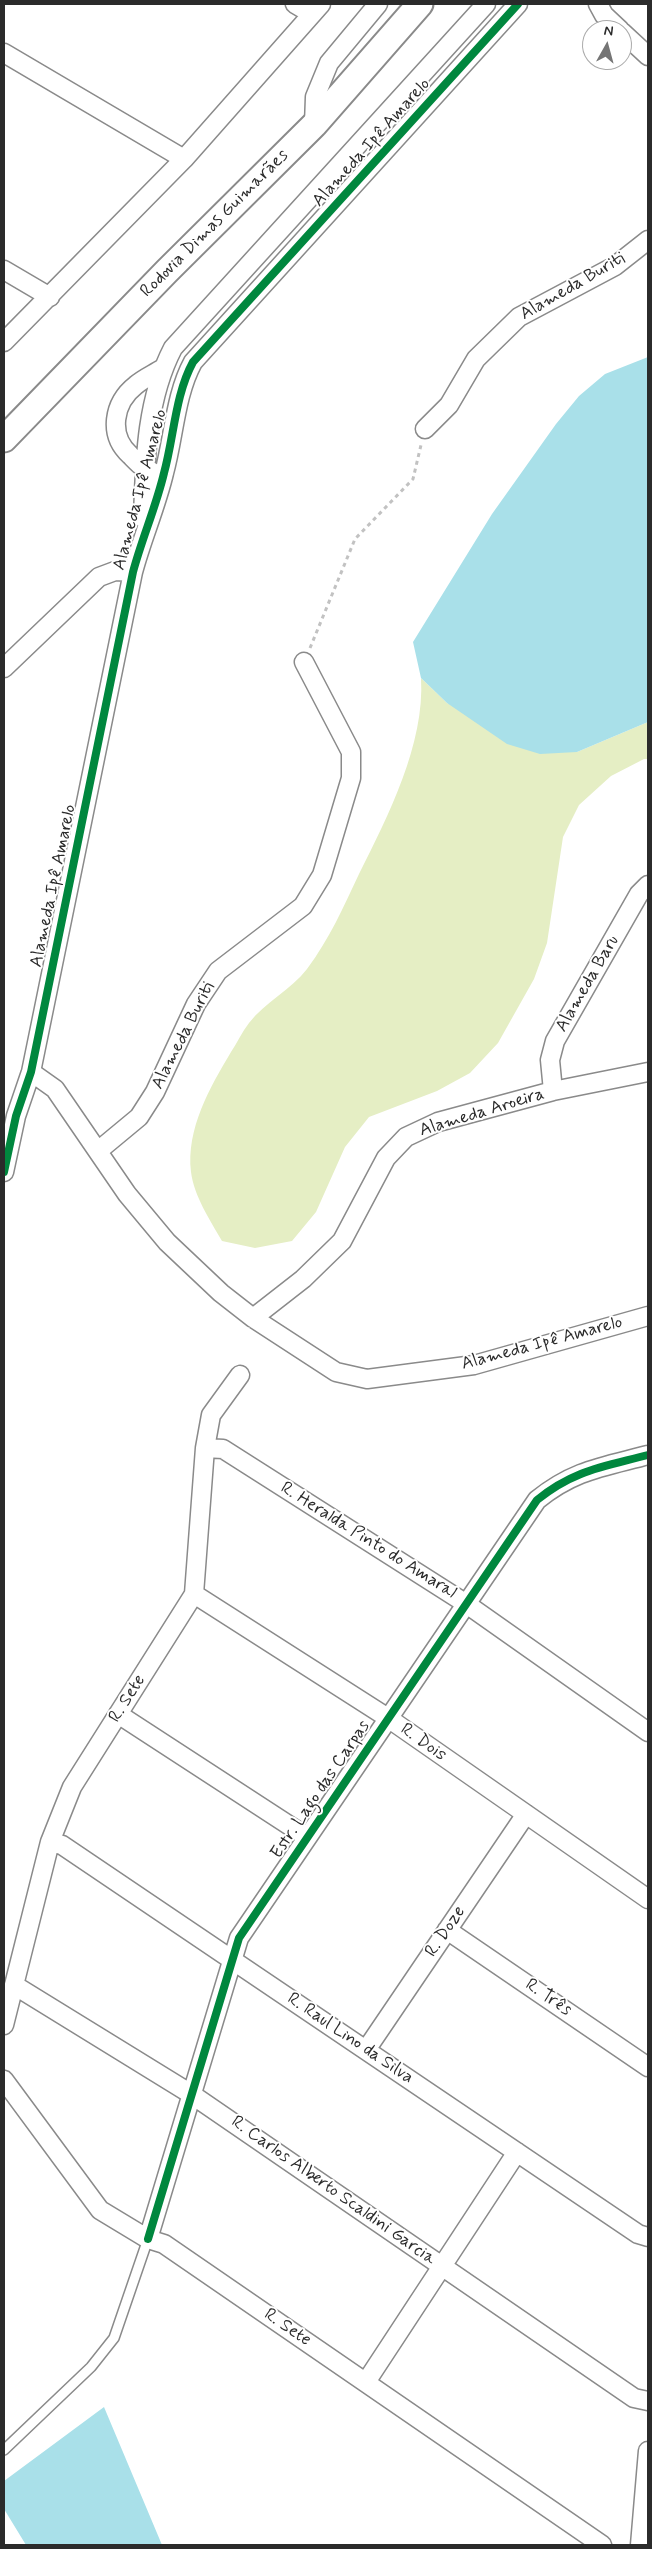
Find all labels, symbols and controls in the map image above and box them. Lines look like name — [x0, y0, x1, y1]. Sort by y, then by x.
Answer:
north arrow — [582, 20, 632, 70]
text: N — [603, 22, 614, 41]
street label: Alameda Ipê Amarelo — [308, 74, 436, 212]
street label: Rodovia Dimas Guimarães — [136, 145, 294, 303]
street label: Alameda Buriti — [517, 248, 629, 326]
street label: Alameda Ipê Amarelo — [109, 407, 173, 573]
street label: Alameda Ipê Amarelo — [26, 803, 82, 969]
street label: Alameda Baru — [552, 932, 624, 1036]
street label: Alameda Buriti — [148, 979, 220, 1093]
street label: Alameda Aroeira — [417, 1084, 547, 1142]
street label: Alameda Ipê Amarelo — [459, 1312, 625, 1376]
street label: R. Heralda Pinto do Amaral — [276, 1478, 460, 1604]
street label: R. Sete — [105, 1671, 151, 1727]
street label: Estr. Lago das Carpas — [267, 1717, 375, 1863]
street label: R. Dois — [396, 1719, 450, 1767]
street label: R. Doze — [421, 1902, 471, 1962]
street label: R. Três — [521, 1975, 575, 2021]
street label: R. Raul Lino da Silva — [283, 1989, 417, 2089]
street label: R. Carlos Alberto Scaldini Garcia — [227, 2112, 439, 2270]
street label: R. Sete — [259, 2304, 315, 2352]

